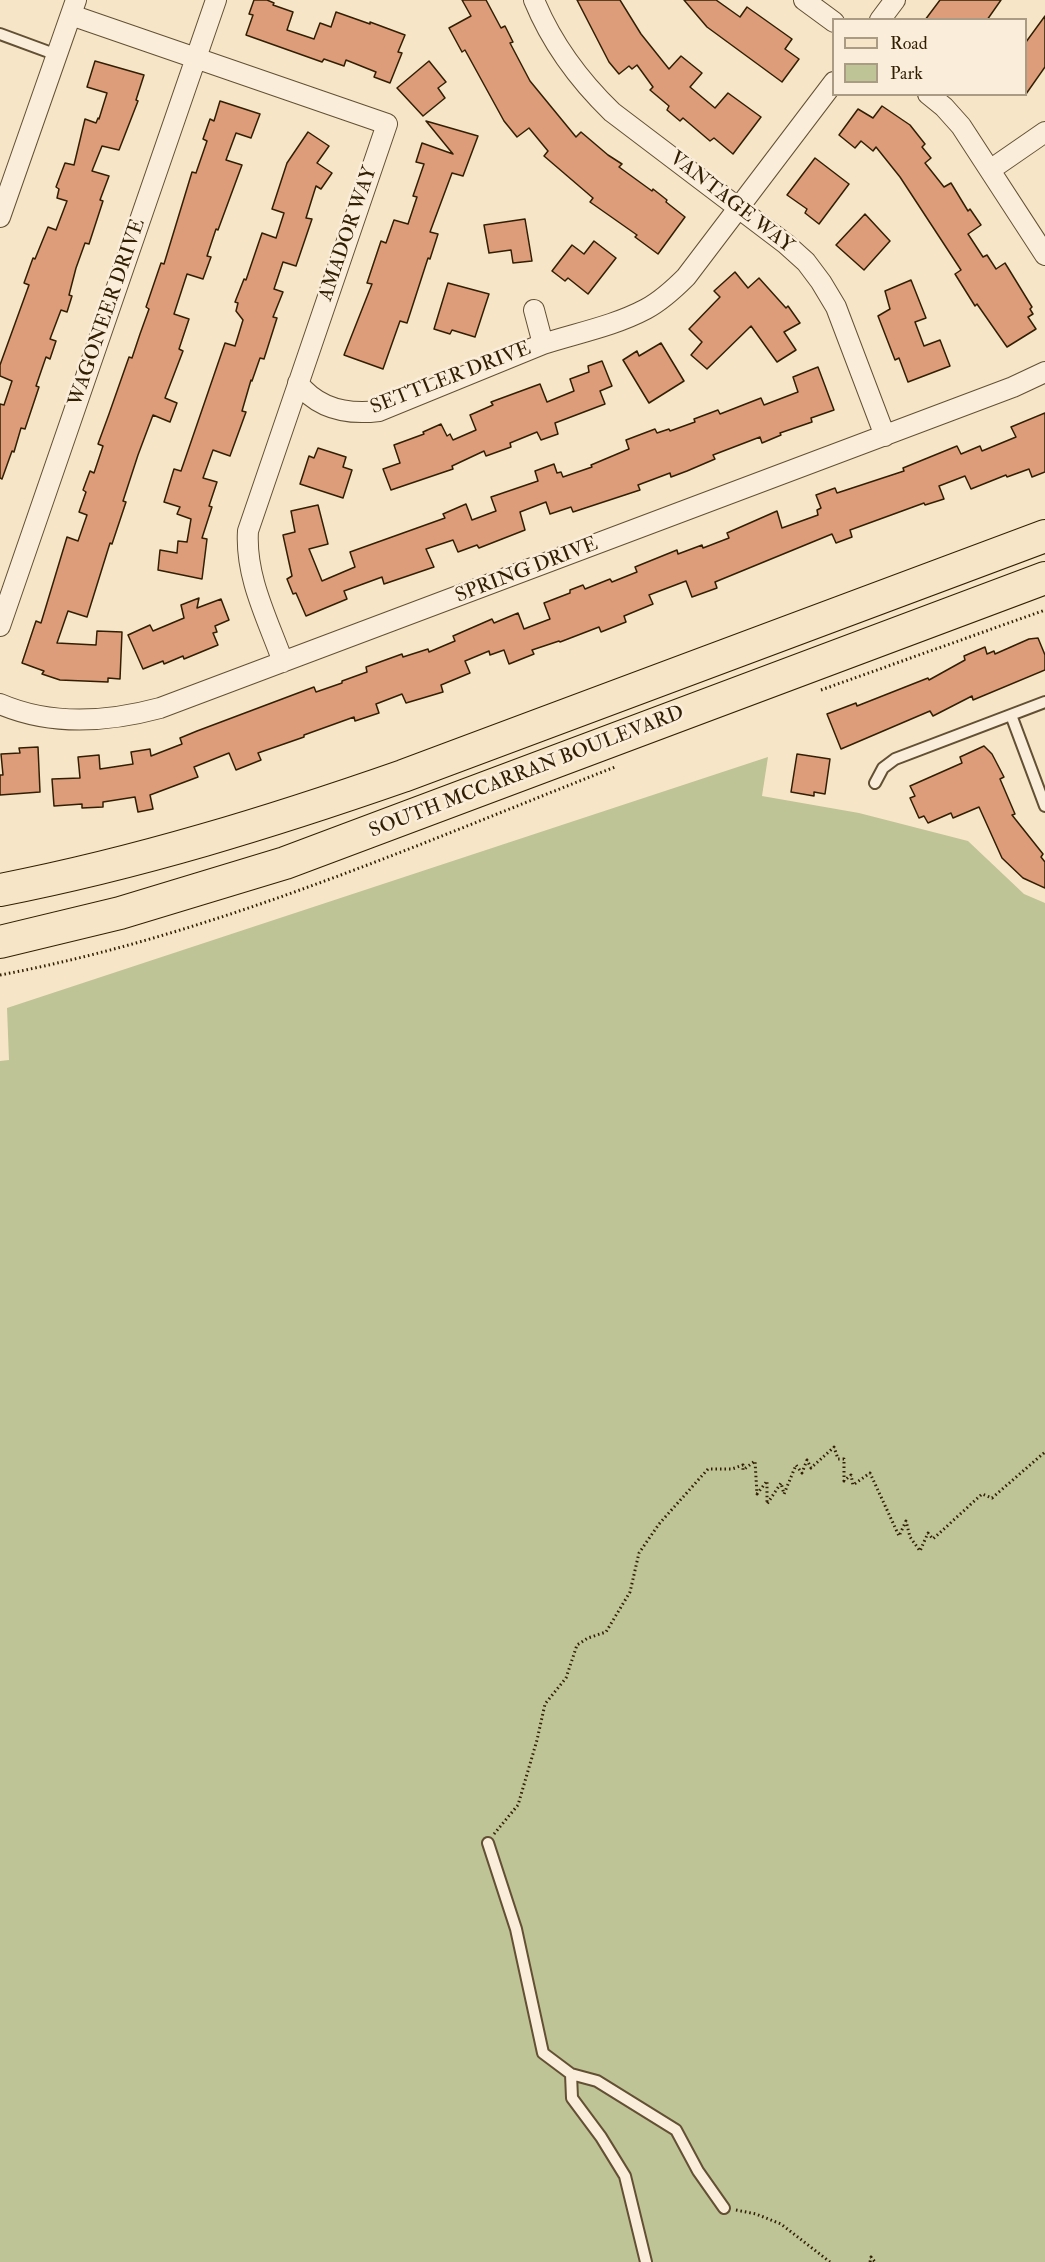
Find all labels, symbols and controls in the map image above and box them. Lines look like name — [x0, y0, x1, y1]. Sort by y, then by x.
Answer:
legend — [832, 18, 1027, 96]
text: Road — [890, 32, 928, 55]
text: Park — [890, 62, 923, 85]
street label: VANTAGE WAY — [664, 147, 798, 259]
street label: AMADOR WAY — [315, 164, 383, 304]
street label: WAGONEER DRIVE — [65, 216, 151, 410]
street label: SETTLER DRIVE — [367, 337, 535, 421]
street label: SPRING DRIVE — [452, 533, 602, 609]
street label: SOUTH MCCARRAN BOULEVARD — [366, 702, 688, 844]

